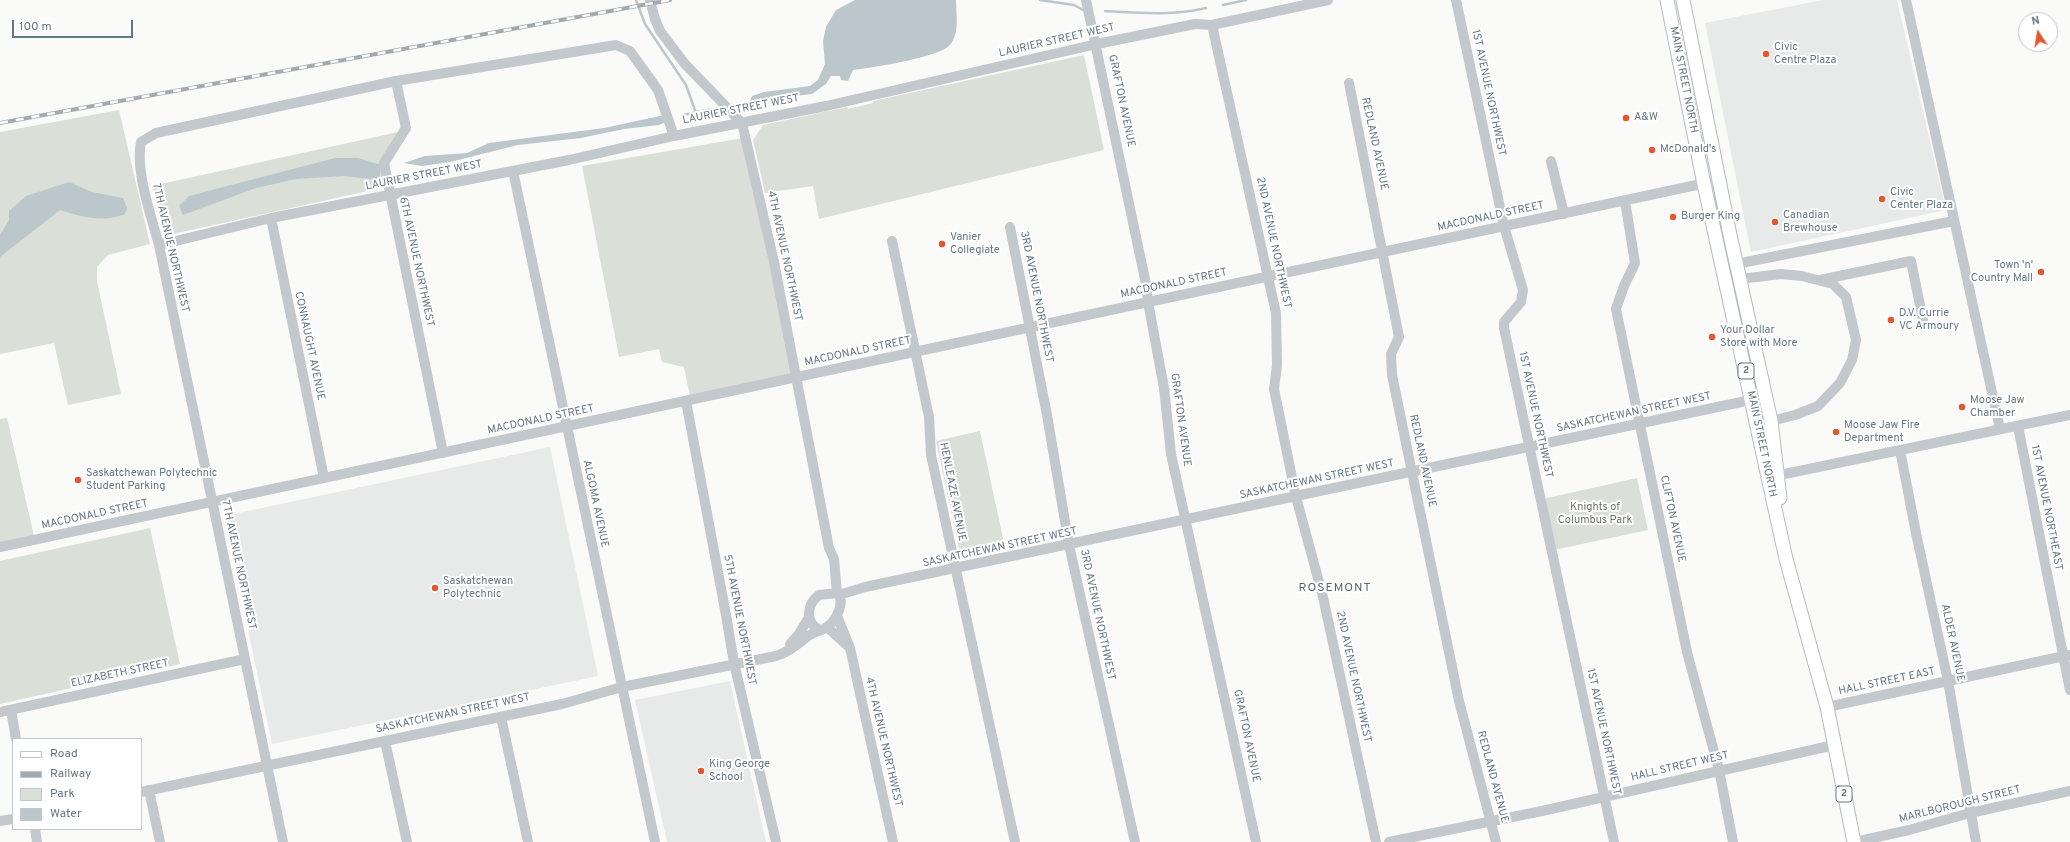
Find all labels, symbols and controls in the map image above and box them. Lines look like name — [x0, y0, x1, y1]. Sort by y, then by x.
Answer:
scale bar — [14, 12, 135, 38]
north arrow — [2018, 12, 2058, 52]
text: N — [2030, 14, 2041, 29]
text: 100 m — [19, 19, 52, 35]
street label: LAURIER STREET WEST — [998, 21, 1116, 61]
street label: MAIN STREET NORTH — [1666, 26, 1700, 134]
street label: 1ST AVENUE NORTHWEST — [1468, 28, 1508, 158]
place label: Civic Centre Plaza — [1774, 41, 1836, 67]
marker: Civic Centre Plaza — [1761, 49, 1771, 59]
street label: GRAFTON AVENUE — [1105, 53, 1137, 149]
street label: LAURIER STREET WEST — [682, 92, 800, 128]
street label: REDLAND AVENUE — [1358, 96, 1390, 192]
place label: A&W — [1634, 111, 1658, 125]
marker: A&W — [1621, 113, 1631, 123]
place label: McDonald's — [1660, 143, 1716, 157]
marker: McDonald's — [1647, 145, 1657, 155]
street label: LAURIER STREET WEST — [365, 158, 483, 194]
street label: 2ND AVENUE NORTHWEST — [1253, 176, 1293, 310]
street label: 7TH AVENUE NORTHWEST — [149, 182, 191, 314]
place label: Civic Center Plaza — [1890, 186, 1953, 212]
street label: 4TH AVENUE NORTHWEST — [764, 190, 804, 322]
marker: Civic Center Plaza — [1877, 194, 1887, 204]
street label: 6TH AVENUE NORTHWEST — [396, 196, 436, 328]
street label: MACDONALD STREET — [1436, 199, 1546, 235]
place label: Canadian Brewhouse — [1783, 209, 1838, 235]
place label: Burger King — [1681, 210, 1740, 224]
marker: Burger King — [1668, 212, 1678, 222]
marker: Canadian Brewhouse — [1770, 217, 1780, 227]
street label: 3RD AVENUE NORTHWEST — [1017, 230, 1055, 364]
place label: Vanier Collegiate — [950, 231, 1000, 257]
marker: Vanier Collegiate — [937, 239, 947, 249]
place label: Town 'n' Country Mall — [1971, 259, 2033, 285]
street label: MACDONALD STREET — [1119, 266, 1229, 302]
marker: Town 'n' Country Mall — [2036, 267, 2046, 277]
street label: CONNAUGHT AVENUE — [291, 290, 327, 402]
place label: D.V. Currie VC Armoury — [1899, 307, 1959, 333]
marker: D.V. Currie VC Armoury — [1886, 315, 1896, 325]
place label: Your Dollar Store with More — [1720, 324, 1797, 350]
marker: Your Dollar Store with More — [1707, 332, 1717, 342]
street label: MACDONALD STREET — [803, 334, 913, 370]
street label: 1ST AVENUE NORTHWEST — [1515, 350, 1555, 480]
road number: 2 — [1738, 363, 1754, 379]
street label: GRAFTON AVENUE — [1167, 372, 1193, 468]
street label: SASKATCHEWAN STREET WEST — [1556, 390, 1712, 436]
street label: MAIN STREET NORTH — [1743, 390, 1779, 498]
place label: Moose Jaw Chamber — [1970, 394, 2024, 420]
street label: MACDONALD STREET — [486, 402, 596, 438]
marker: Moose Jaw Chamber — [1957, 402, 1967, 412]
street label: REDLAND AVENUE — [1406, 413, 1438, 509]
place label: Moose Jaw Fire Department — [1844, 419, 1920, 445]
marker: Moose Jaw Fire Department — [1831, 427, 1841, 437]
street label: HENLEAZE AVENUE — [936, 441, 968, 543]
street label: 1ST AVENUE NORTHEAST — [2027, 444, 2065, 572]
street label: SASKATCHEWAN STREET WEST — [1239, 457, 1395, 503]
street label: ALGOMA AVENUE — [579, 459, 611, 549]
place label: Saskatchewan Polytechnic Student Parking — [86, 467, 217, 493]
street label: CLIFTON AVENUE — [1656, 474, 1688, 564]
marker: Saskatchewan Polytechnic Student Parking — [73, 475, 83, 485]
street label: MACDONALD STREET — [40, 497, 150, 533]
street label: 7TH AVENUE NORTHWEST — [218, 499, 258, 631]
park label: Knights of Columbus Park — [1558, 501, 1632, 527]
street label: SASKATCHEWAN STREET WEST — [922, 525, 1078, 571]
street label: 3RD AVENUE NORTHWEST — [1077, 548, 1117, 682]
street label: 5TH AVENUE NORTHWEST — [720, 553, 758, 687]
place label: Saskatchewan Polytechnic — [443, 575, 513, 601]
district label: ROSEMONT — [1299, 582, 1371, 596]
marker: Saskatchewan Polytechnic — [430, 583, 440, 593]
street label: ALDER AVENUE — [1937, 603, 1967, 683]
street label: 2ND AVENUE NORTHWEST — [1333, 610, 1373, 744]
street label: ELIZABETH STREET — [70, 657, 170, 691]
street label: HALL STREET EAST — [1837, 665, 1937, 699]
street label: 1ST AVENUE NORTHWEST — [1583, 667, 1623, 797]
street label: 4TH AVENUE NORTHWEST — [862, 676, 904, 808]
street label: GRAFTON AVENUE — [1230, 688, 1262, 784]
street label: SASKATCHEWAN STREET WEST — [375, 691, 531, 737]
street label: REDLAND AVENUE — [1473, 730, 1511, 824]
legend — [12, 738, 142, 830]
text: Road — [50, 746, 78, 762]
street label: HALL STREET WEST — [1630, 749, 1730, 785]
place label: King George School — [709, 758, 770, 784]
text: Railway — [50, 766, 91, 782]
marker: King George School — [696, 766, 706, 776]
street label: MARLBOROUGH STREET — [1898, 783, 2022, 827]
text: Park — [50, 786, 75, 802]
road number: 2 — [1836, 786, 1852, 802]
text: Water — [50, 806, 82, 822]

